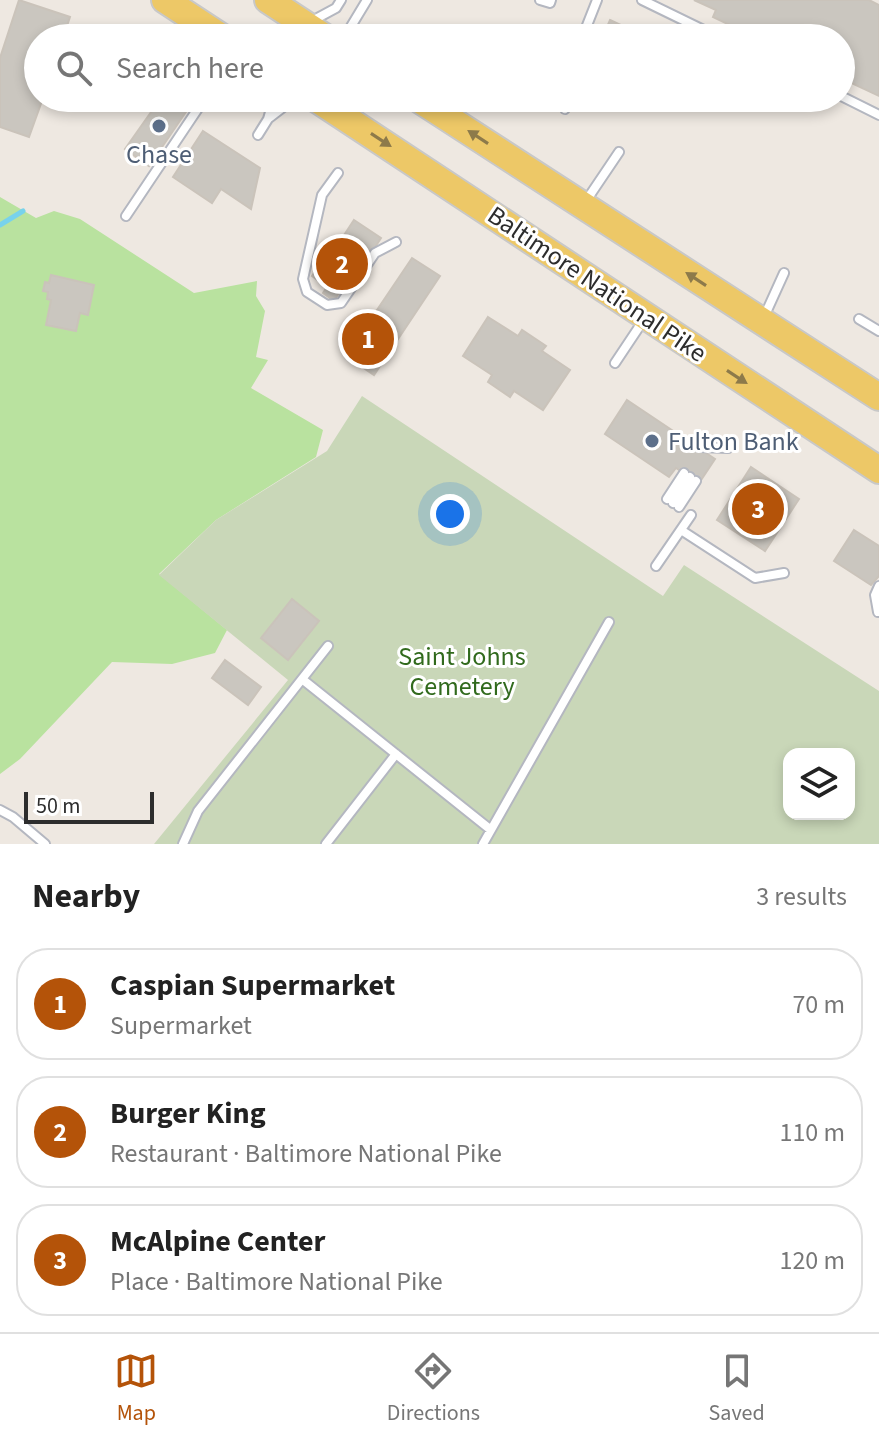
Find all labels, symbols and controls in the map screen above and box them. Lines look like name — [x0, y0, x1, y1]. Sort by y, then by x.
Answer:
search box — [24, 24, 855, 112]
icon: search — [52, 46, 96, 90]
text: Search here — [116, 47, 264, 90]
marker: Chase — [150, 117, 168, 135]
one-way arrow — [467, 131, 489, 145]
one-way arrow — [370, 133, 391, 148]
place label: Chase — [126, 136, 192, 173]
street label: Baltimore National Pike — [480, 197, 714, 371]
pin: 2 — [316, 234, 368, 294]
one-way arrow — [685, 272, 707, 287]
pin: 1 — [342, 309, 394, 369]
one-way arrow — [726, 369, 748, 384]
place label: Fulton Bank — [668, 423, 799, 460]
marker: Fulton Bank — [643, 432, 661, 450]
pin: 3 — [732, 479, 784, 539]
your location — [430, 494, 470, 534]
park label: Saint Johns Cemetery — [398, 638, 526, 705]
map controls — [783, 748, 855, 820]
button: layers — [783, 748, 855, 820]
scale bar — [24, 788, 154, 824]
text: 50 m — [36, 790, 81, 822]
text: Nearby — [32, 872, 140, 921]
text: 3 results — [756, 878, 847, 915]
text: Caspian Supermarket — [110, 964, 395, 1007]
text: 1 — [53, 986, 67, 1023]
text: 70 m — [792, 986, 845, 1023]
text: Supermarket — [110, 1007, 252, 1044]
text: Burger King — [110, 1092, 266, 1135]
text: 2 — [53, 1114, 67, 1151]
text: 110 m — [779, 1114, 845, 1151]
text: Restaurant · Baltimore National Pike — [110, 1135, 502, 1172]
text: McAlpine Center — [110, 1220, 325, 1263]
text: 3 — [53, 1242, 67, 1279]
text: 120 m — [779, 1242, 845, 1279]
text: Place · Baltimore National Pike — [110, 1263, 443, 1300]
tab: Map — [114, 1349, 158, 1429]
tab: Directions — [387, 1349, 480, 1429]
tab: Saved — [709, 1349, 765, 1429]

